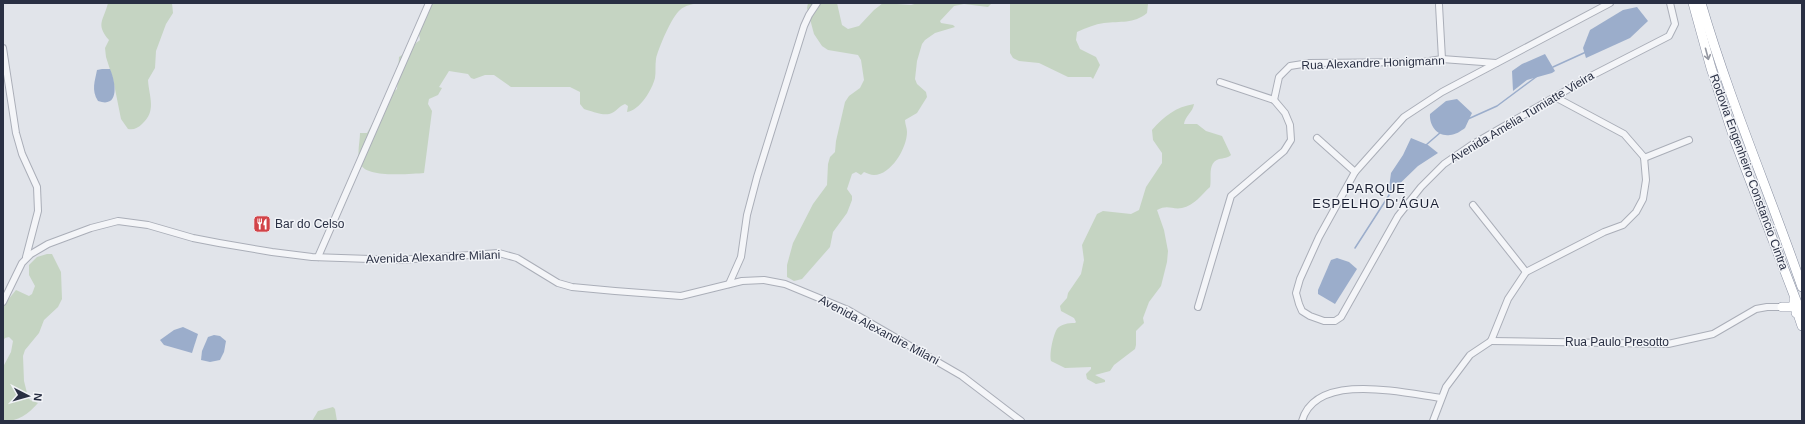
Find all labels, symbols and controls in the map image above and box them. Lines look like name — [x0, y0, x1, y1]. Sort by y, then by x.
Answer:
one-way arrow — [1704, 47, 1711, 60]
street label: Rua Alexandre Honigmann — [1301, 54, 1445, 72]
street label: Avenida Amélia Tumiatte Vieira — [1447, 68, 1597, 166]
street label: Rodovia Engenheiro Constancio Cintra — [1707, 72, 1791, 272]
district label: PARQUE ESPELHO D'ÁGUA — [1312, 181, 1440, 211]
restaurant icon: Bar do Celso — [252, 214, 272, 234]
place label: Bar do Celso — [275, 217, 345, 231]
street label: Avenida Alexandre Milani — [366, 248, 500, 266]
street label: Avenida Alexandre Milani — [816, 292, 942, 368]
street label: Rua Paulo Presotto — [1565, 335, 1669, 349]
north arrow — [8, 376, 48, 416]
text: N — [32, 392, 44, 402]

